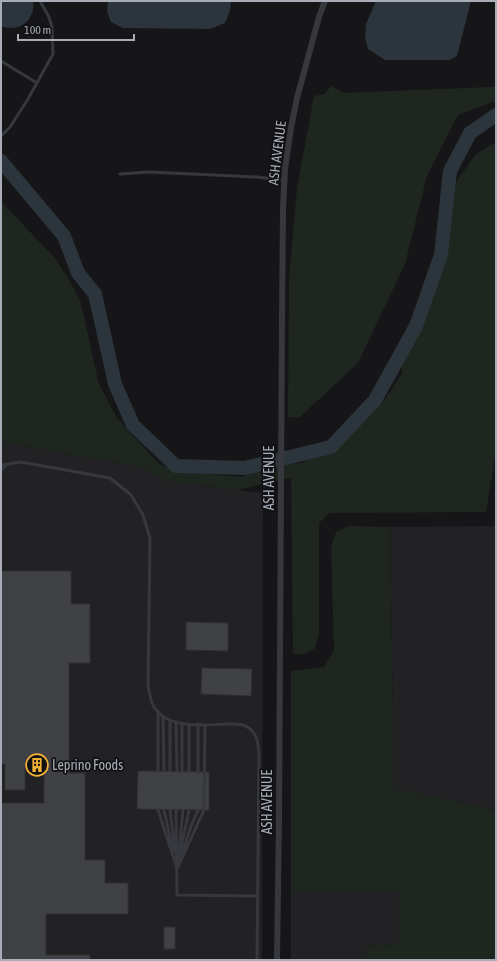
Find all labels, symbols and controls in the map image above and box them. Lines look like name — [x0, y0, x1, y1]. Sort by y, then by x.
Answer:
scale bar — [18, 16, 134, 42]
text: 100 m — [24, 23, 51, 37]
street label: ASH AVENUE — [265, 120, 289, 186]
street label: ASH AVENUE — [261, 446, 277, 510]
building icon: Leprino Foods — [24, 752, 50, 778]
place label: Leprino Foods — [52, 757, 123, 773]
street label: ASH AVENUE — [259, 770, 275, 834]

